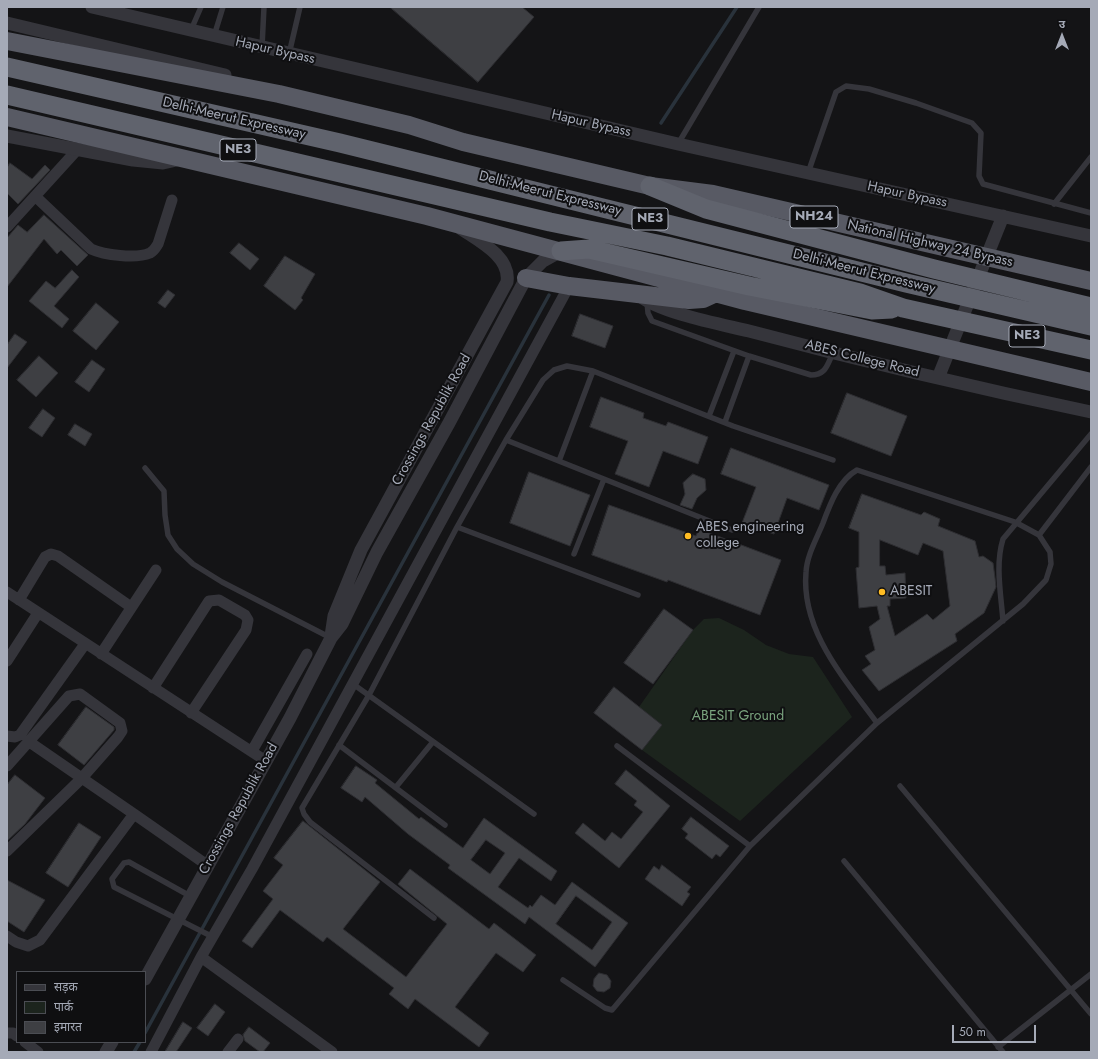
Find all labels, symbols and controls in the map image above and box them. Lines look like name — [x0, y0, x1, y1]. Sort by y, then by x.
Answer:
north arrow — [1042, 16, 1082, 56]
text: उ — [1059, 16, 1065, 32]
street label: Hapur Bypass — [234, 34, 316, 68]
street label: Delhi-Meerut Expressway — [161, 94, 307, 144]
street label: Hapur Bypass — [550, 107, 632, 141]
road number: NE3 — [220, 139, 256, 161]
street label: Delhi-Meerut Expressway — [477, 168, 623, 220]
street label: Hapur Bypass — [866, 178, 948, 212]
road number: NH24 — [790, 206, 838, 228]
road number: NE3 — [632, 208, 668, 230]
street label: National Highway 24 Bypass — [846, 217, 1014, 271]
street label: Delhi-Meerut Expressway — [791, 246, 937, 298]
road number: NE3 — [1009, 325, 1045, 347]
street label: ABES College Road — [803, 337, 921, 381]
street label: Crossings Republik Road — [389, 351, 475, 489]
place label: ABES engineering college — [696, 520, 804, 552]
marker: ABES engineering college — [683, 531, 693, 541]
place label: ABESIT — [890, 584, 932, 600]
marker: ABESIT — [877, 587, 887, 597]
park label: ABESIT Ground — [692, 709, 784, 725]
street label: Crossings Republik Road — [196, 740, 282, 878]
legend — [16, 971, 146, 1043]
text: सड़क — [54, 978, 78, 996]
text: पार्क — [54, 998, 73, 1016]
scale bar — [954, 1017, 1038, 1043]
text: इमारत — [54, 1018, 82, 1036]
text: 50 m — [959, 1023, 986, 1041]

